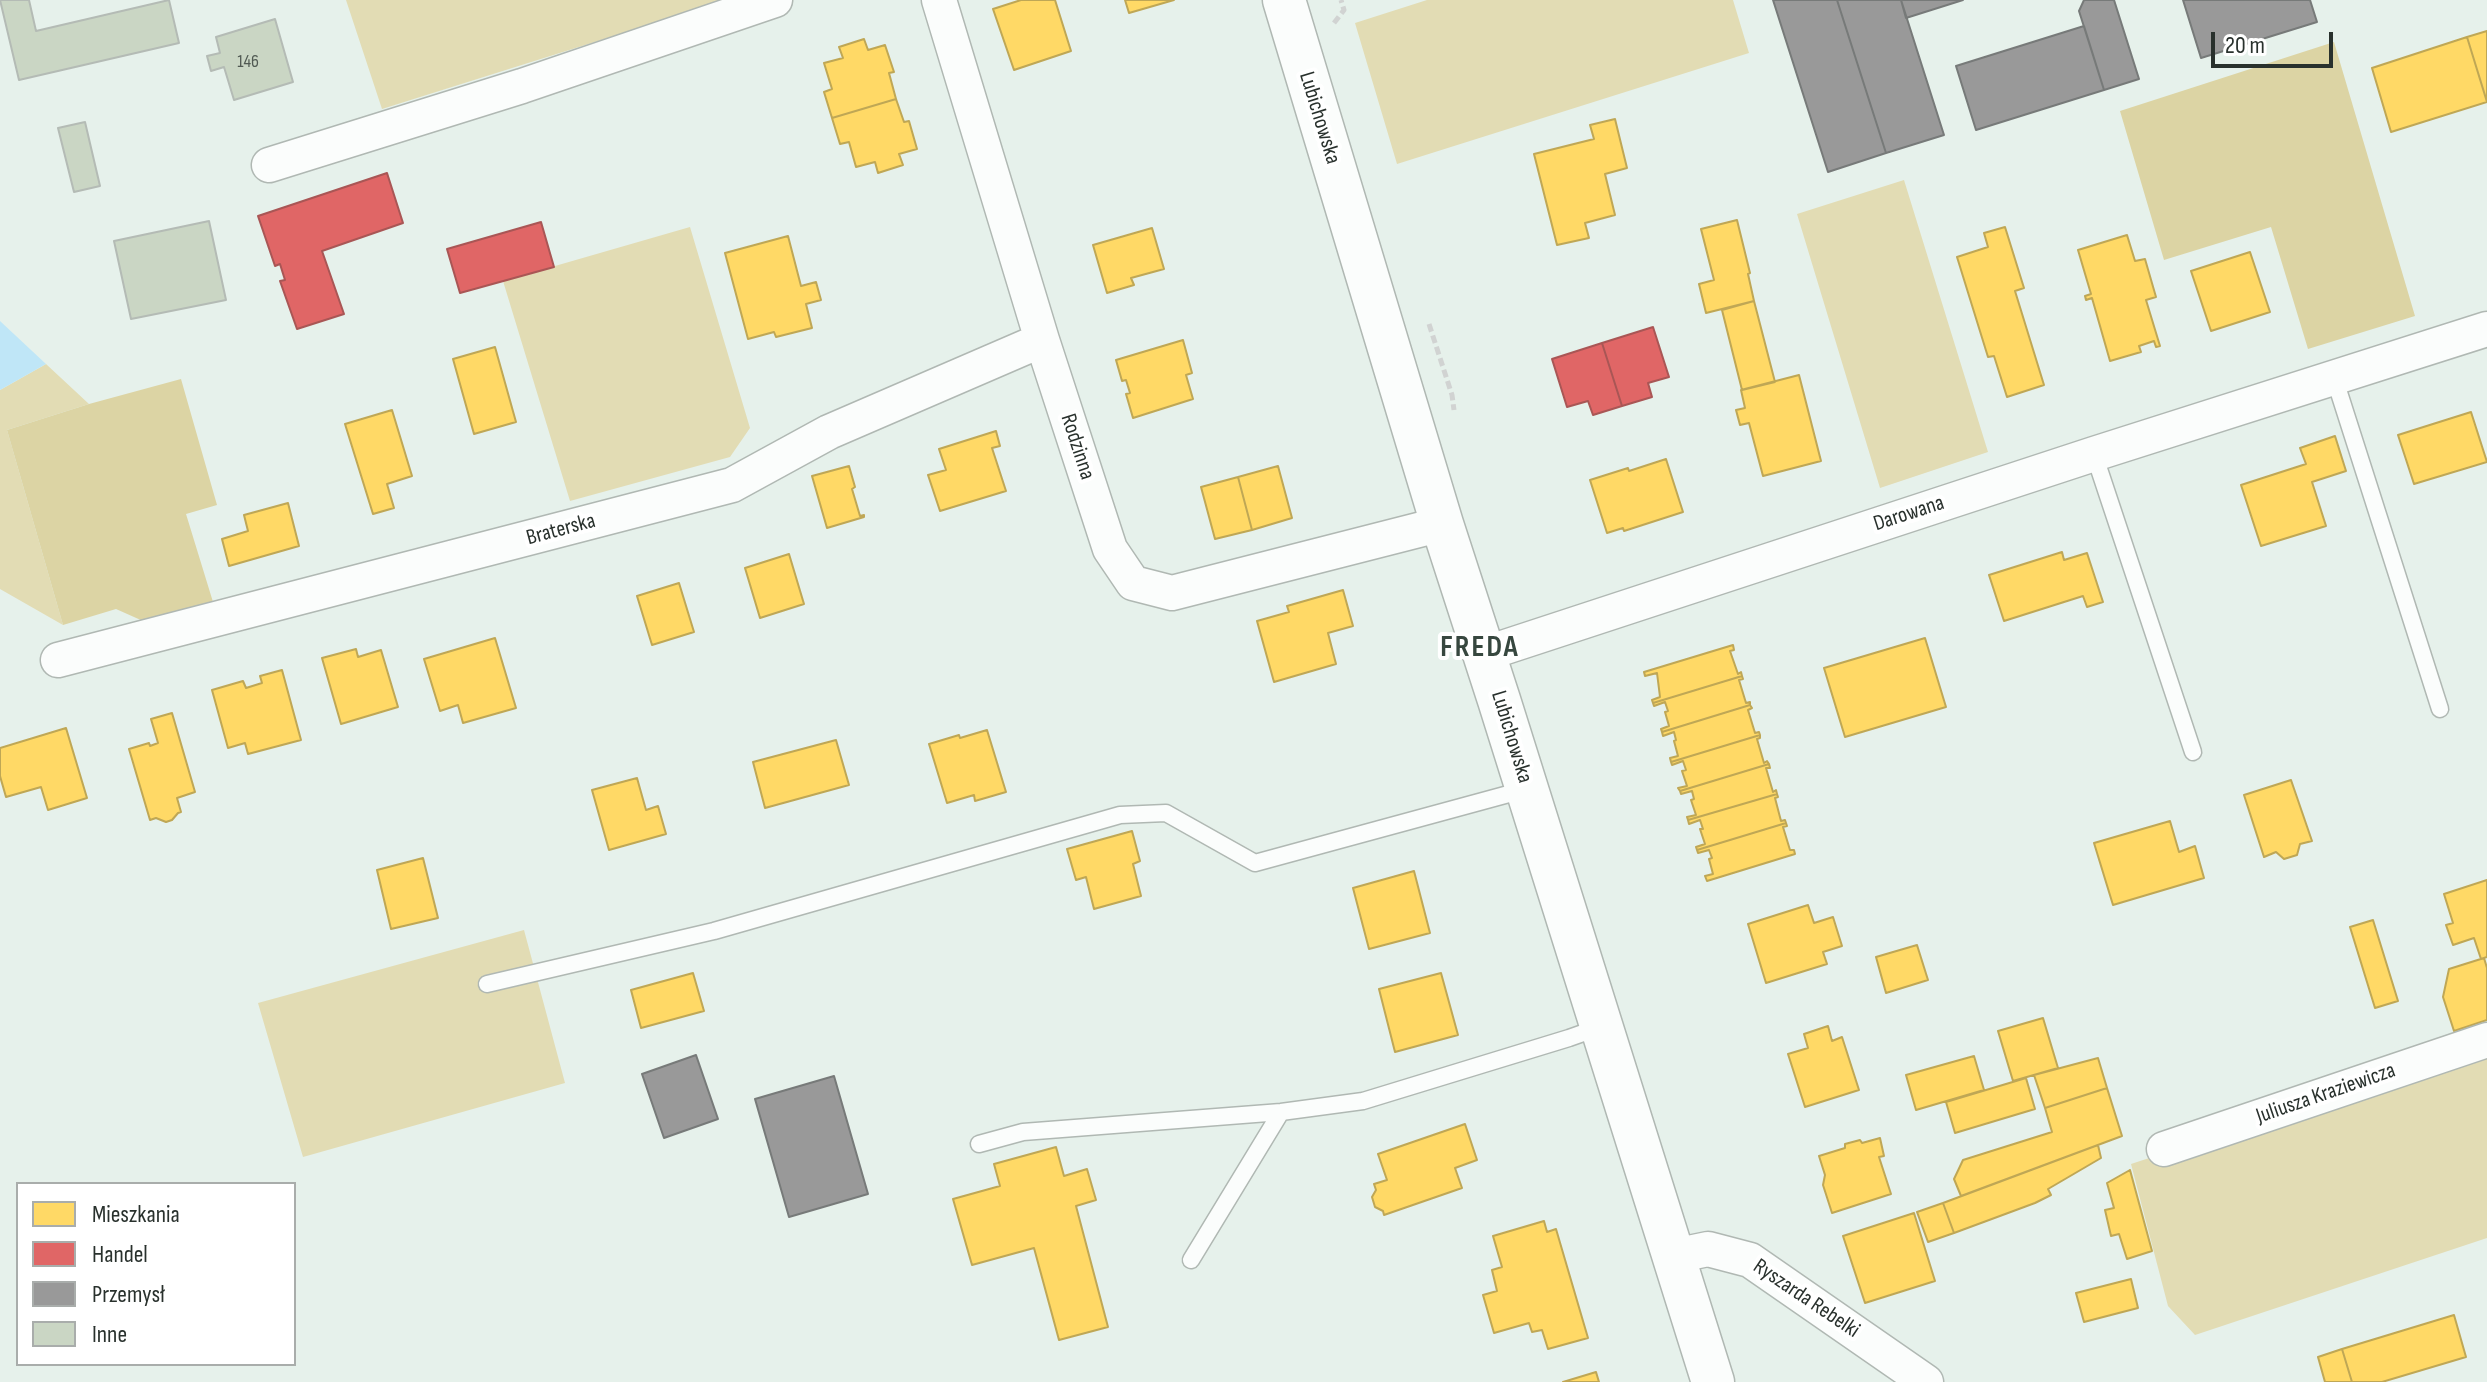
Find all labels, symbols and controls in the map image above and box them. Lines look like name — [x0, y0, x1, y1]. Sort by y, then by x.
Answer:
scale bar — [2215, 16, 2337, 66]
text: 20 m — [2225, 31, 2265, 60]
house number: 146 — [237, 51, 259, 73]
street label: Lubichowska — [1292, 69, 1346, 167]
street label: Rodzinna — [1054, 411, 1100, 483]
street label: Darowana — [1870, 490, 1948, 538]
street label: Braterska — [524, 508, 598, 552]
district label: FREDA — [1440, 630, 1520, 666]
street label: Lubichowska — [1484, 688, 1538, 786]
street label: Juliusza Kraziewicza — [2253, 1058, 2399, 1130]
legend — [16, 1182, 296, 1366]
text: Mieszkania — [92, 1200, 180, 1229]
text: Handel — [92, 1240, 148, 1269]
street label: Ryszarda Rebelki — [1748, 1254, 1864, 1344]
text: Przemysł — [92, 1280, 165, 1309]
text: Inne — [92, 1320, 127, 1349]

